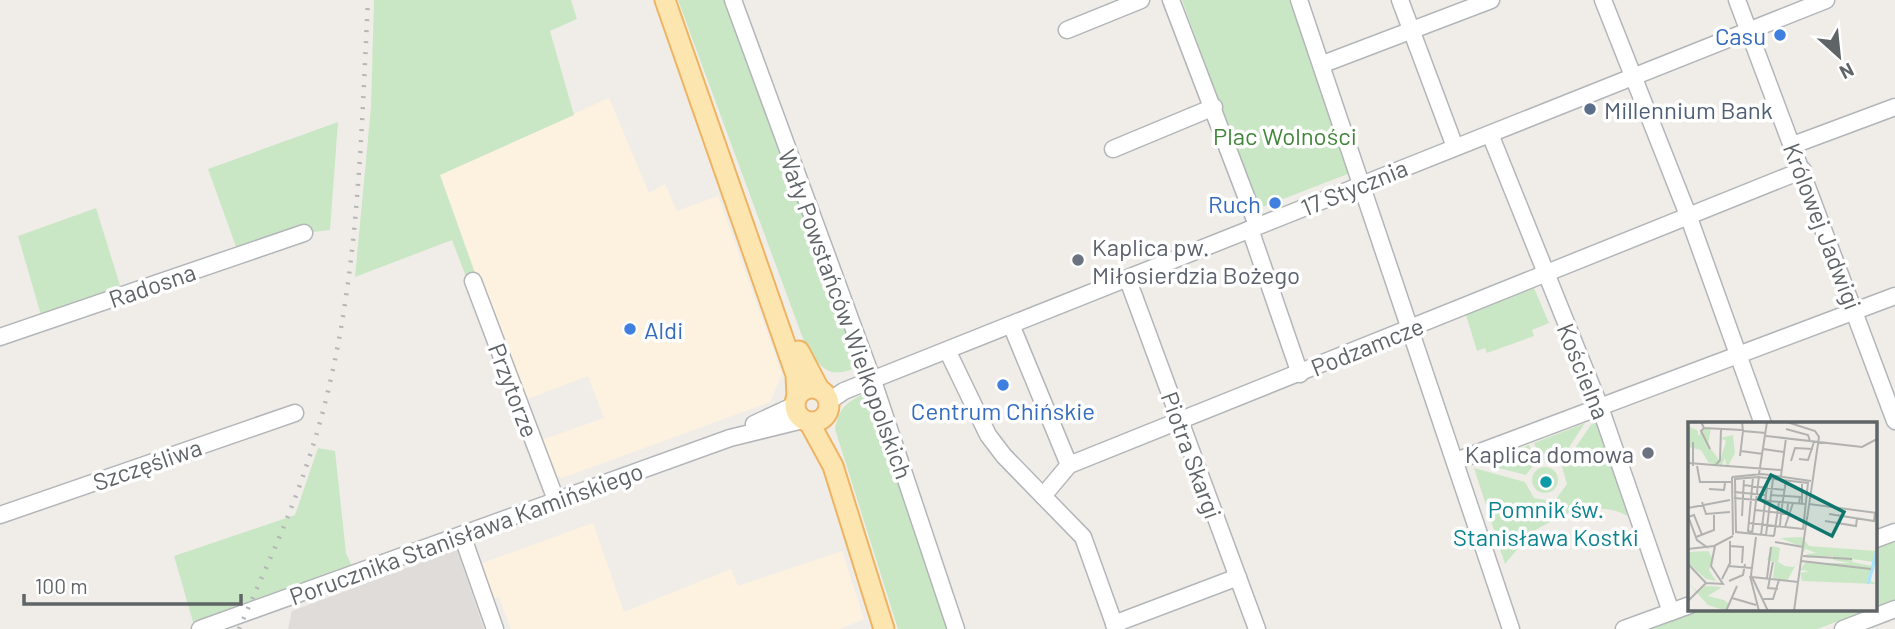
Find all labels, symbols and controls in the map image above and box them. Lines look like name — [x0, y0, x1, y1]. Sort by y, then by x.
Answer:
place label: Casu — [1715, 21, 1766, 50]
north arrow — [1804, 21, 1874, 91]
marker: Casu — [1772, 27, 1788, 43]
text: N — [1836, 58, 1858, 85]
place label: Millennium Bank — [1604, 95, 1773, 124]
marker: Millennium Bank — [1582, 101, 1598, 117]
park label: Plac Wolności — [1213, 121, 1357, 150]
street label: Królowej Jadwigi — [1778, 139, 1868, 313]
street label: Wały Powstańców Wielkopolskich — [773, 145, 919, 483]
street label: 17 Stycznia — [1296, 152, 1412, 222]
place label: Ruch — [1208, 189, 1261, 218]
marker: Ruch — [1267, 195, 1283, 211]
place label: Kaplica pw. Miłosierdzia Bożego — [1092, 232, 1300, 289]
marker: Kaplica pw. Miłosierdzia Bożego — [1070, 252, 1086, 268]
street label: Radosna — [105, 257, 199, 313]
street label: Podzamcze — [1307, 310, 1427, 382]
place label: Aldi — [644, 315, 683, 344]
street label: Kościelna — [1552, 319, 1616, 423]
marker: Aldi — [622, 321, 638, 337]
street label: Przytorze — [483, 339, 545, 441]
marker: Centrum Chińskie — [995, 377, 1011, 393]
street label: Piotra Skargi — [1156, 387, 1228, 523]
place label: Centrum Chińskie — [911, 396, 1095, 425]
inset map — [1688, 422, 1878, 612]
street label: Szczęśliwa — [89, 432, 205, 496]
place label: Kaplica domowa — [1465, 439, 1634, 468]
marker: Kaplica domowa — [1640, 445, 1656, 461]
street label: Porucznika Stanisława Kamińskiego — [285, 455, 647, 611]
marker: Pomnik św. Stanisława Kostki — [1538, 474, 1554, 490]
place label: Pomnik św. Stanisława Kostki — [1453, 494, 1639, 551]
scale bar — [24, 562, 242, 606]
text: 100 m — [35, 573, 88, 598]

